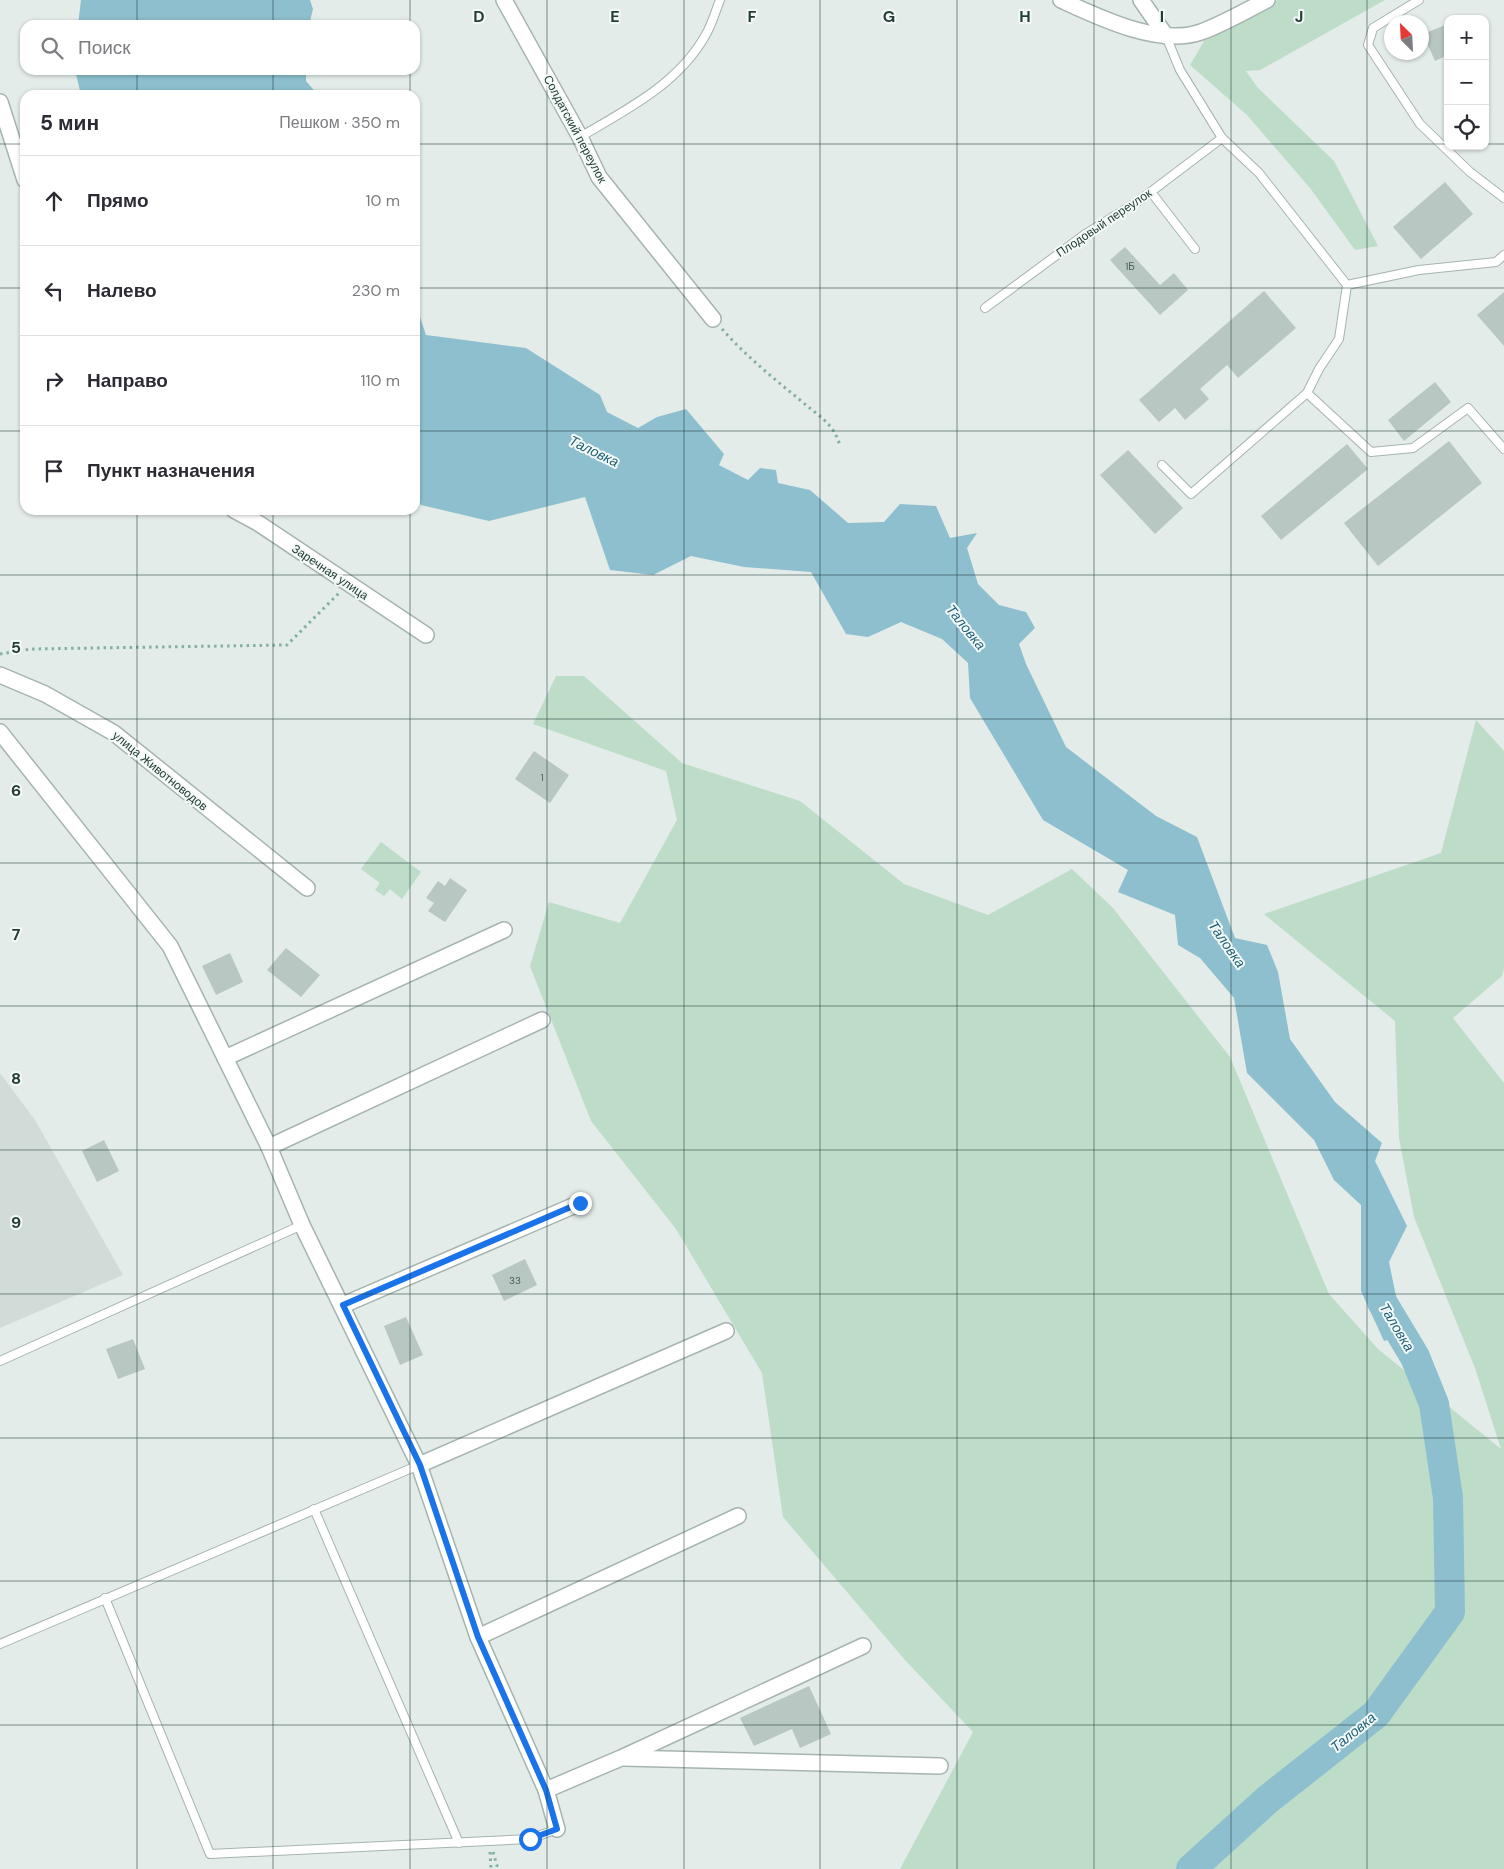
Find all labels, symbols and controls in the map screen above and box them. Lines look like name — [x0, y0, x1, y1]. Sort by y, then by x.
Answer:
text: D — [473, 6, 485, 27]
text: E — [610, 6, 620, 27]
text: F — [748, 6, 757, 27]
text: G — [883, 6, 895, 27]
text: H — [1019, 6, 1031, 27]
text: I — [1160, 6, 1164, 27]
text: J — [1295, 6, 1303, 27]
north arrow — [1384, 15, 1429, 60]
map controls — [1444, 15, 1489, 150]
button: + — [1444, 15, 1489, 60]
search box — [20, 20, 420, 75]
icon: search — [38, 34, 66, 62]
text: Поиск — [78, 35, 131, 60]
button: − — [1444, 60, 1489, 105]
street label: Солдатский переулок — [540, 72, 611, 186]
button: locate — [1444, 105, 1489, 150]
text: 5 мин — [40, 109, 99, 137]
text: Пешком · 350 m — [279, 112, 400, 133]
street label: Плодовый переулок — [1053, 185, 1155, 261]
icon: ahead — [40, 187, 68, 215]
text: Прямо — [87, 188, 149, 213]
text: 10 m — [366, 190, 400, 211]
house number: 1Б — [1125, 260, 1135, 273]
icon: left — [40, 277, 68, 305]
text: Налево — [87, 278, 157, 303]
text: 230 m — [352, 280, 400, 301]
icon: right — [40, 367, 68, 395]
text: Направо — [87, 368, 168, 393]
text: 110 m — [361, 370, 400, 391]
water label: Таловка — [566, 431, 622, 471]
icon: arrive — [40, 457, 68, 485]
text: Пункт назначения — [87, 458, 255, 483]
street label: Заречная улица — [289, 540, 372, 604]
water label: Таловка — [942, 601, 990, 654]
text: 5 — [11, 637, 21, 658]
street label: улица Животноводов — [109, 728, 211, 814]
house number: 1 — [540, 771, 544, 784]
text: 6 — [11, 780, 21, 801]
water label: Таловка — [1204, 917, 1250, 971]
text: 7 — [12, 924, 21, 945]
text: 8 — [11, 1068, 21, 1089]
route end — [569, 1192, 592, 1215]
text: 9 — [11, 1212, 21, 1233]
house number: 33 — [509, 1274, 521, 1287]
water label: Таловка — [1376, 1300, 1419, 1355]
water label: Таловка — [1327, 1708, 1380, 1756]
route start — [519, 1828, 542, 1851]

